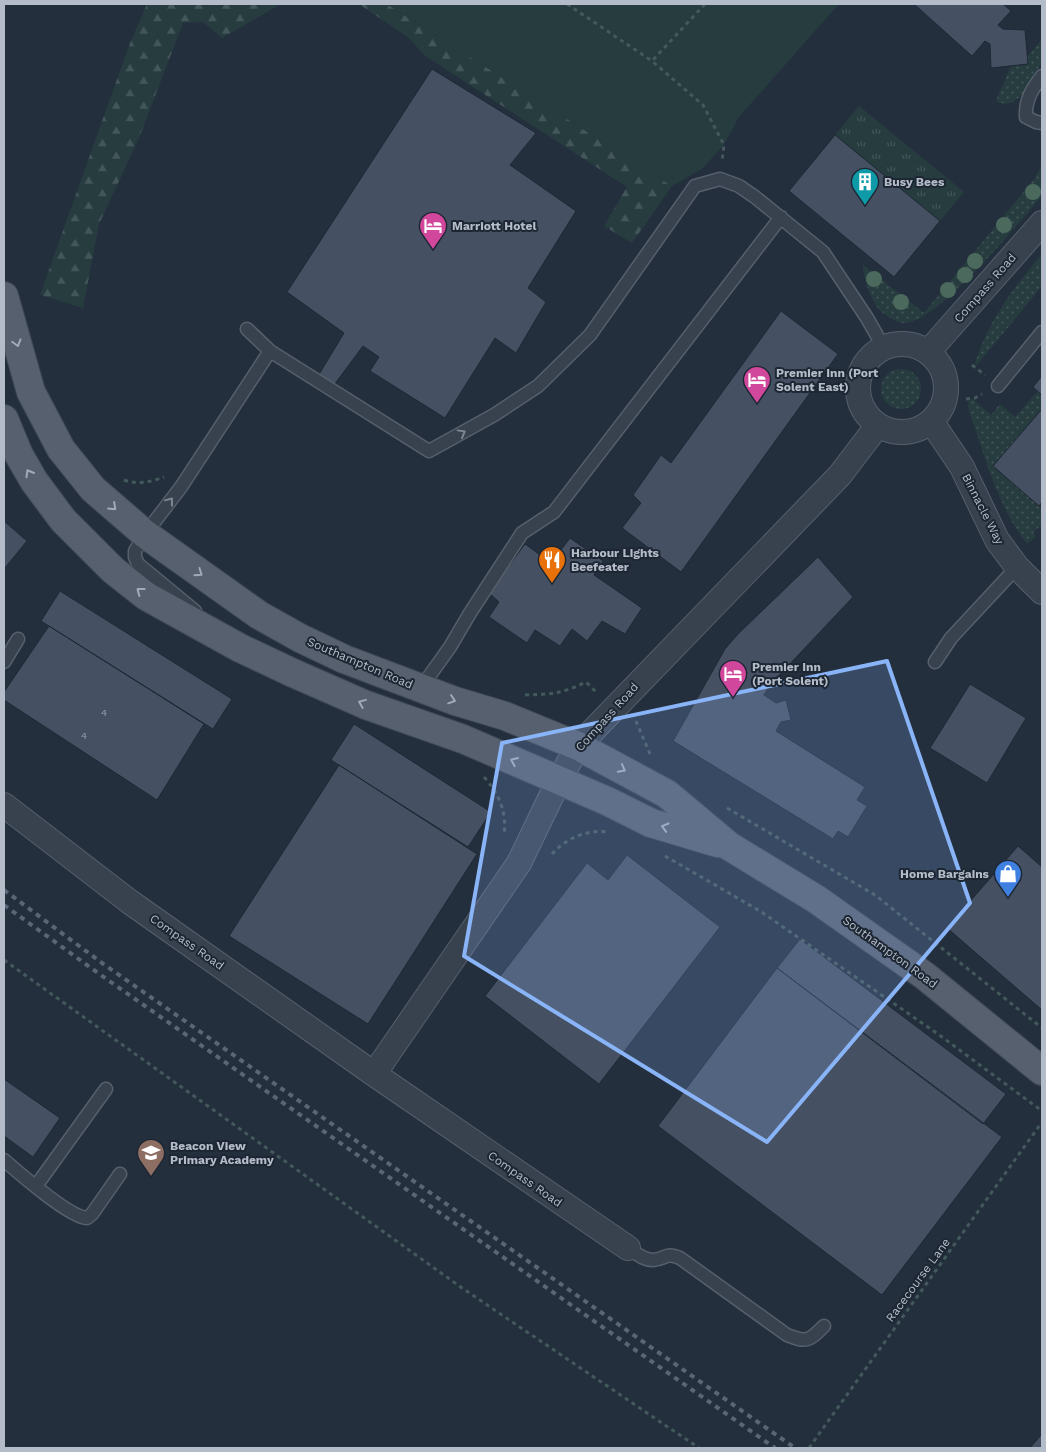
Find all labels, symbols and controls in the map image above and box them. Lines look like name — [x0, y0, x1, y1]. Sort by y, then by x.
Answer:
building icon: Busy Bees — [850, 167, 880, 206]
place label: Busy Bees — [884, 175, 945, 189]
hotel icon: Marriott Hotel — [418, 211, 448, 250]
place label: Marriott Hotel — [452, 219, 536, 233]
street label: Compass Road — [951, 250, 1019, 326]
one-way arrow — [11, 339, 22, 348]
hotel icon: Premier Inn (Port Solent East) — [742, 365, 772, 404]
place label: Premier Inn (Port Solent East) — [776, 366, 879, 394]
one-way arrow — [456, 429, 465, 439]
one-way arrow — [26, 469, 36, 478]
street label: Binnacle Way — [959, 471, 1007, 547]
one-way arrow — [164, 497, 173, 507]
one-way arrow — [107, 501, 116, 510]
restaurant icon: Harbour Lights Beefeater — [537, 545, 567, 584]
place label: Harbour Lights Beefeater — [571, 546, 660, 574]
one-way arrow — [194, 566, 203, 576]
one-way arrow — [136, 587, 145, 596]
street label: Southampton Road — [305, 634, 415, 692]
hotel icon: Premier Inn (Port Solent) — [718, 659, 748, 698]
place label: Premier Inn (Port Solent) — [752, 660, 828, 688]
street label: Compass Road — [573, 680, 641, 754]
one-way arrow — [448, 694, 456, 704]
one-way arrow — [358, 699, 367, 709]
house number: 4 — [101, 707, 107, 718]
house number: 4 — [81, 730, 87, 741]
one-way arrow — [510, 756, 519, 767]
one-way arrow — [616, 763, 625, 773]
one-way arrow — [662, 823, 670, 833]
shop icon: Home Bargains — [993, 859, 1023, 898]
place label: Home Bargains — [900, 867, 990, 881]
street label: Compass Road — [147, 911, 227, 973]
street label: Southampton Road — [840, 913, 940, 991]
school or university icon: Beacon View Primary Academy — [136, 1138, 166, 1177]
place label: Beacon View Primary Academy — [170, 1139, 274, 1167]
street label: Compass Road — [485, 1148, 565, 1210]
street label: Racecourse Lane — [883, 1235, 953, 1325]

